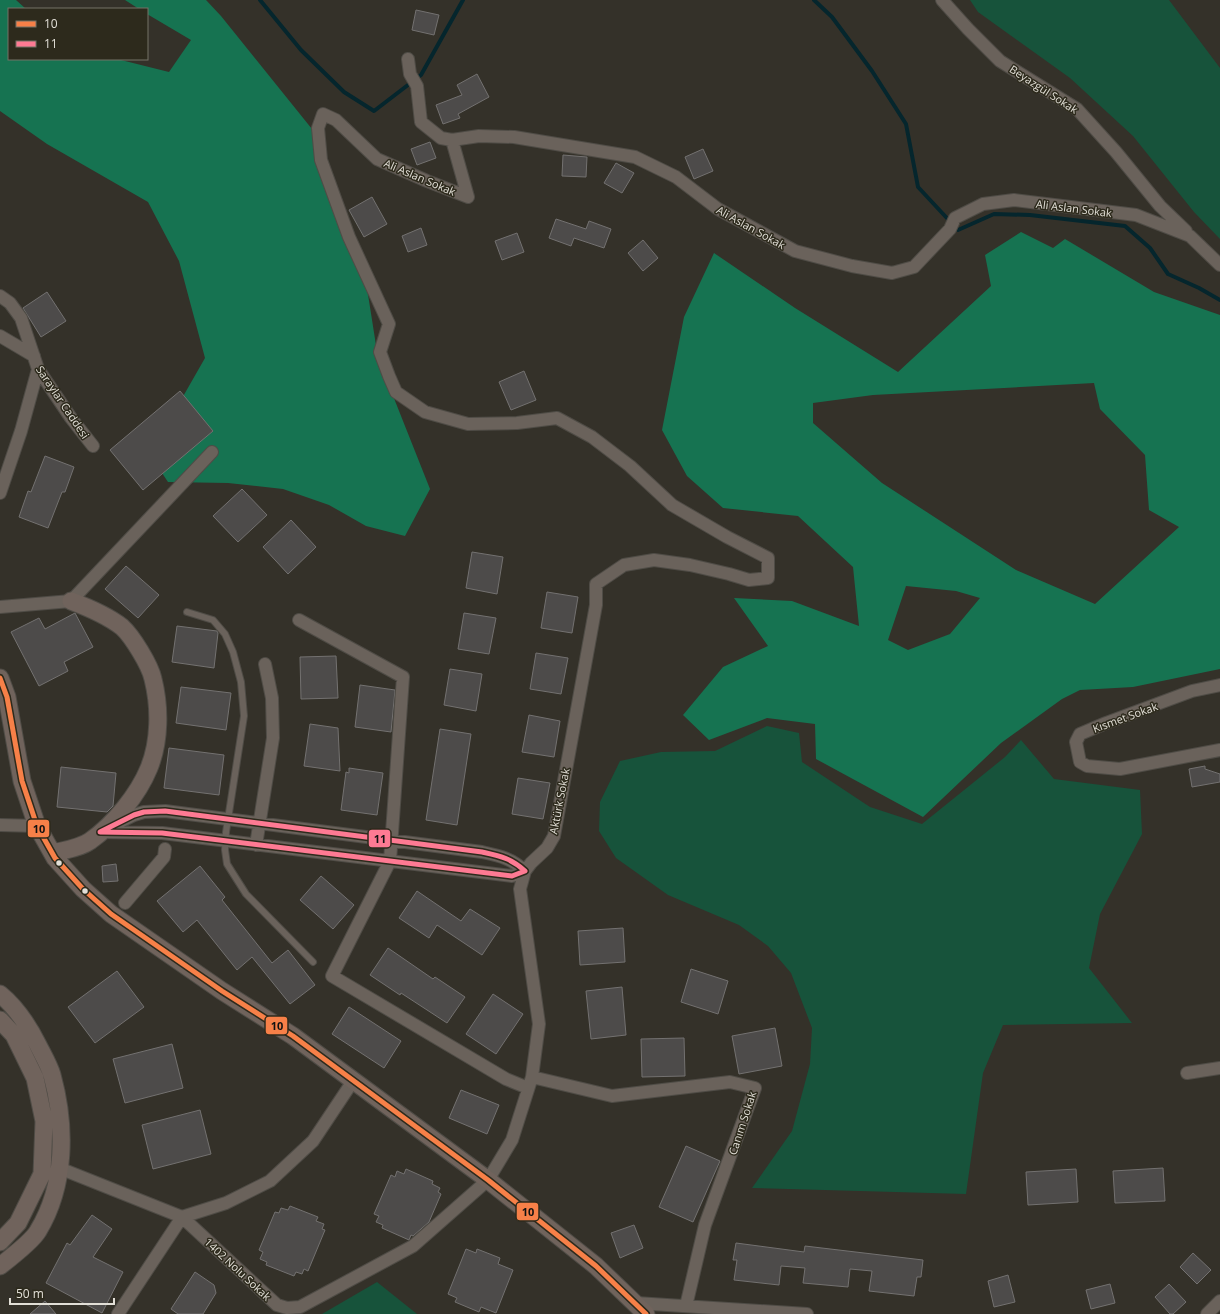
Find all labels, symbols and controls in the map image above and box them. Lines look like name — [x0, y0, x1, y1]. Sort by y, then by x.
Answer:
legend — [8, 8, 148, 60]
text: 10 — [44, 15, 58, 32]
text: 11 — [44, 35, 58, 52]
street label: Beyazgül Sokak — [1007, 61, 1081, 117]
street label: Ali Aslan Sokak — [382, 155, 458, 199]
street label: Ali Aslan Sokak — [1035, 196, 1113, 220]
street label: Ali Aslan Sokak — [714, 202, 788, 252]
street label: Saraylar Caddesi — [33, 362, 93, 442]
street label: Kısmet Sokak — [1090, 698, 1160, 736]
street label: Aktürk Sokak — [545, 767, 573, 835]
line badge: 10 — [27, 819, 50, 838]
text: 10 — [33, 821, 45, 836]
line badge: 11 — [368, 829, 391, 848]
text: 11 — [374, 831, 386, 846]
unlabelled marker — [54, 858, 64, 868]
unlabelled marker — [80, 886, 90, 896]
line badge: 10 — [265, 1016, 288, 1035]
text: 10 — [271, 1018, 283, 1033]
street label: Canım Sokak — [725, 1089, 759, 1157]
line badge: 10 — [516, 1202, 539, 1221]
text: 10 — [522, 1204, 534, 1219]
street label: 1402 Nolu Sokak — [202, 1234, 275, 1304]
scale bar — [10, 1280, 114, 1306]
text: 50 m — [16, 1285, 44, 1302]

